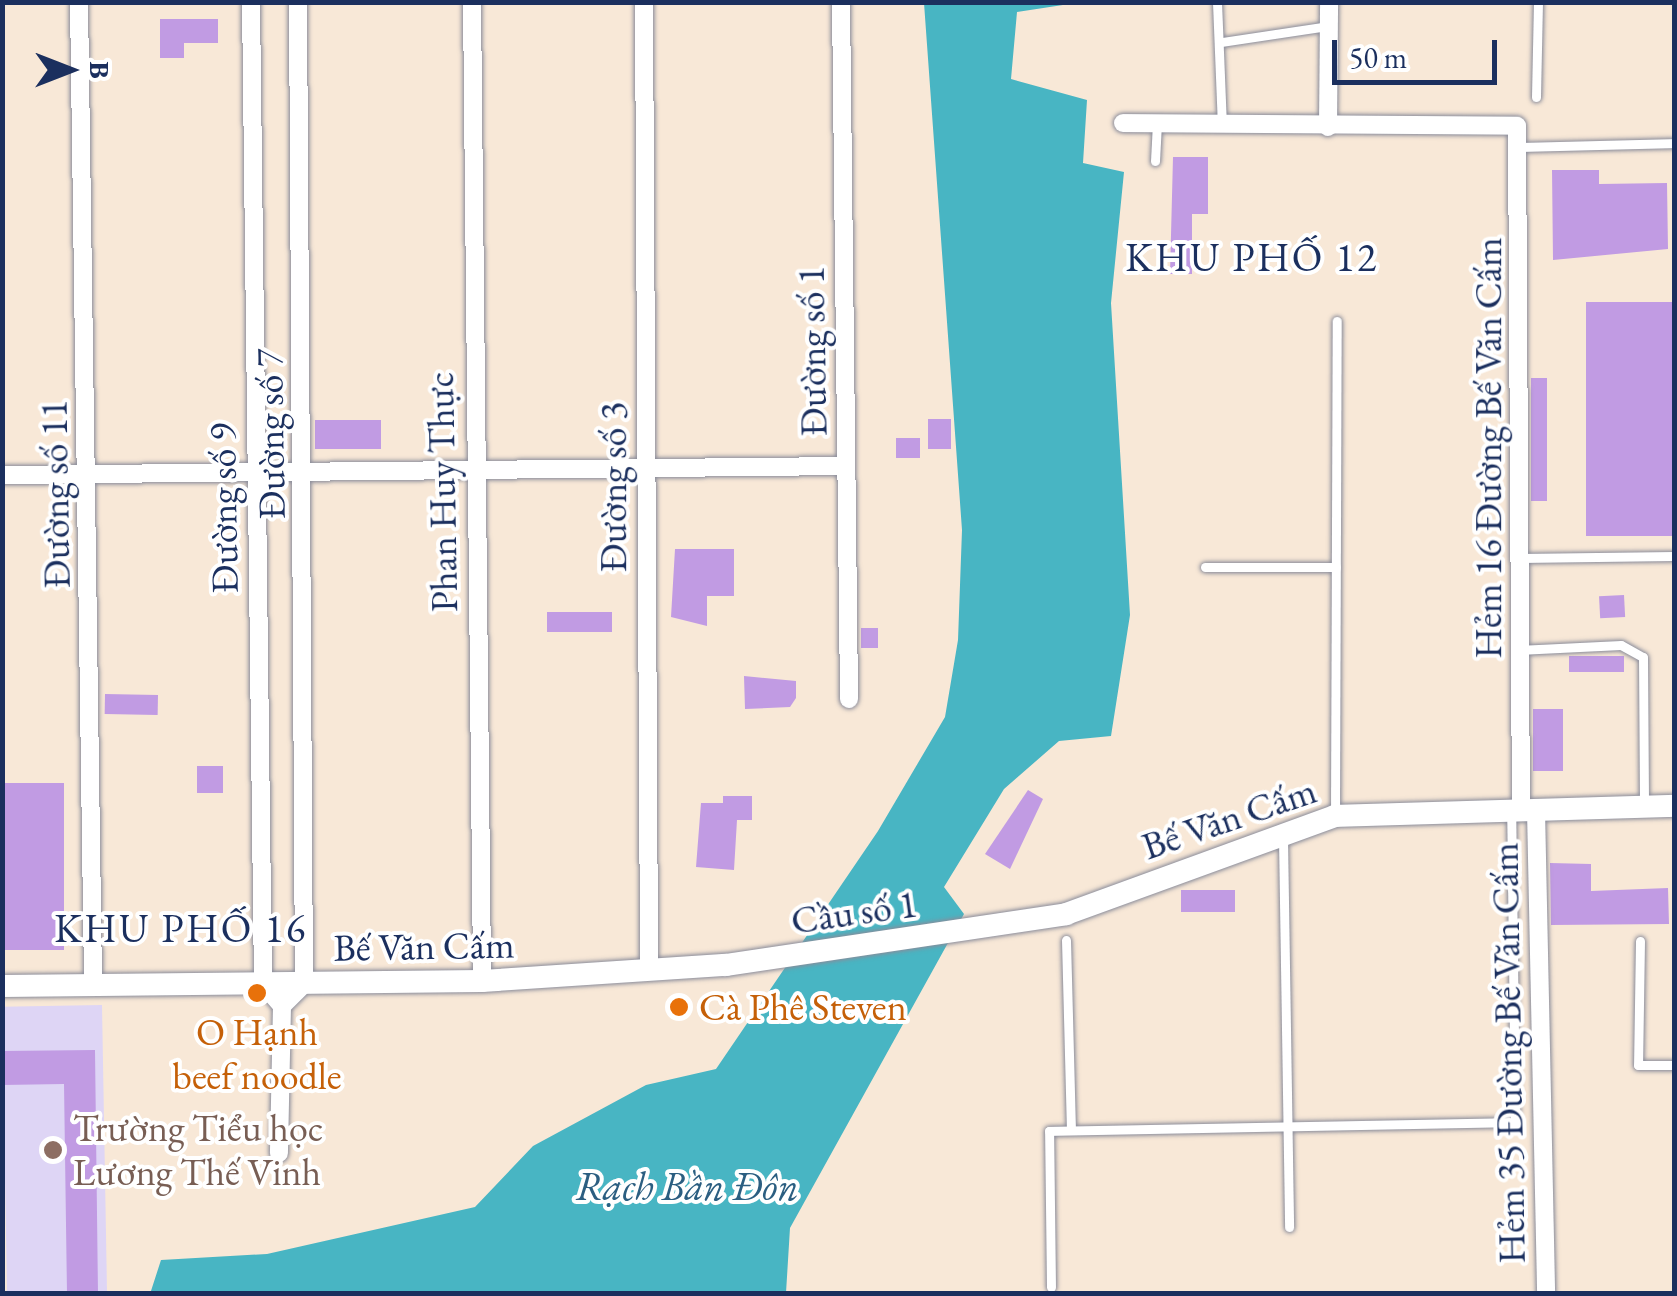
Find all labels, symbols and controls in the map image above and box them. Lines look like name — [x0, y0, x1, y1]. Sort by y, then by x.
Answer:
north arrow — [20, 20, 120, 120]
scale bar — [1337, 20, 1502, 82]
text: 50 m — [1349, 38, 1407, 77]
text: B — [82, 61, 118, 79]
district label: KHU PHỐ 12 — [1125, 233, 1379, 281]
street label: Hẻm 16 Đường Bế Văn Cấm — [1465, 237, 1511, 659]
street label: Đường số 1 — [788, 265, 836, 437]
street label: Đường số 7 — [246, 348, 294, 520]
street label: Phan Huy Thực — [417, 372, 467, 612]
street label: Đường số 11 — [31, 399, 79, 589]
street label: Đường số 3 — [590, 402, 636, 572]
street label: Đường số 9 — [199, 422, 247, 594]
street label: Bế Văn Cấm — [1136, 767, 1322, 869]
street label: Hẻm 35 Đường Bế Văn Cấm — [1482, 842, 1534, 1264]
street label: Cầu số 1 — [788, 881, 920, 943]
district label: KHU PHỐ 16 — [54, 904, 308, 952]
street label: Bế Văn Cấm — [333, 922, 515, 970]
marker: O Hạnh beef noodle — [246, 982, 268, 1004]
place label: Cà Phê Steven — [699, 984, 907, 1030]
marker: Cà Phê Steven — [668, 996, 690, 1018]
place label: O Hạnh beef noodle — [172, 1009, 342, 1098]
place label: Trường Tiểu học Lương Thế Vinh — [73, 1105, 323, 1194]
marker: Trường Tiểu học Lương Thế Vinh — [42, 1139, 64, 1161]
water label: Rạch Bần Đôn — [575, 1162, 799, 1210]

